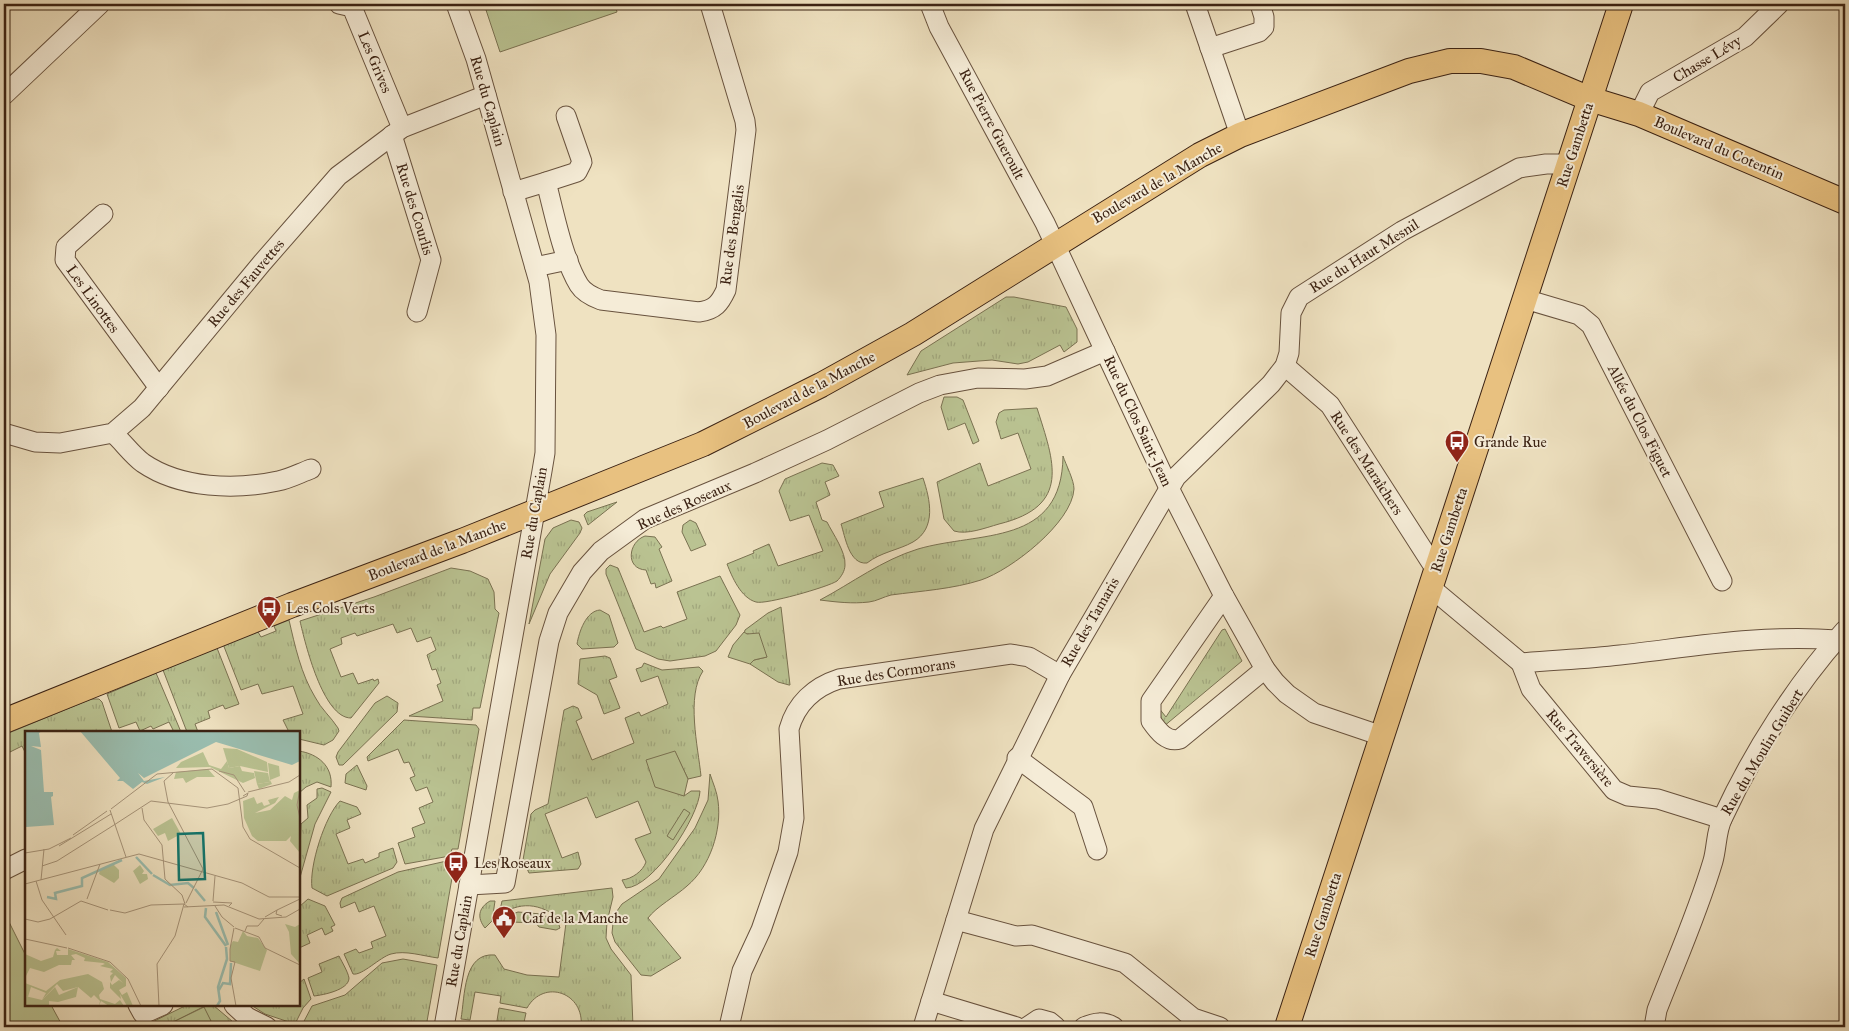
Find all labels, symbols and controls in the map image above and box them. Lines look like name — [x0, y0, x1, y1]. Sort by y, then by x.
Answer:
street label: Les Grives — [354, 28, 396, 96]
street label: Chasse Lévy — [1669, 31, 1745, 87]
street label: Rue du Caplain — [466, 54, 510, 148]
street label: Rue Pierre Gueroult — [955, 65, 1029, 183]
street label: Rue Gambetta — [1553, 100, 1597, 190]
street label: Boulevard du Cotentin — [1651, 112, 1787, 184]
street label: Boulevard de la Manche — [1089, 138, 1225, 228]
street label: Rue des Courlis — [392, 161, 438, 257]
street label: Rue des Bengalis — [716, 183, 748, 287]
street label: Rue du Haut Mesnil — [1306, 215, 1423, 297]
street label: Rue des Fauvettes — [204, 235, 288, 331]
street label: Les Linottes — [62, 262, 124, 336]
street label: Boulevard de la Manche — [740, 348, 878, 432]
street label: Rue du Clos Saint-Jean — [1099, 353, 1176, 490]
street label: Allée du Clos Figuet — [1603, 361, 1676, 481]
street label: Rue des Maraîchers — [1327, 408, 1407, 518]
bus stop icon: Grande Rue — [1444, 429, 1470, 463]
place label: Grande Rue — [1474, 433, 1547, 451]
street label: Rue du Caplain — [517, 466, 551, 560]
street label: Rue des Roseaux — [634, 476, 734, 534]
street label: Rue Gambetta — [1427, 485, 1471, 575]
street label: Boulevard de la Manche — [365, 515, 509, 585]
street label: Rue des Tamaris — [1057, 574, 1123, 670]
bus stop icon: Les Cols Verts — [256, 595, 282, 629]
place label: Les Cols Verts — [286, 599, 375, 617]
street label: Rue des Cormorans — [836, 654, 956, 690]
street label: Rue du Moulin Guibert — [1717, 685, 1807, 819]
street label: Rue Traversière — [1542, 705, 1618, 791]
inset map — [25, 731, 300, 1006]
bus stop icon: Les Roseaux — [443, 850, 469, 884]
place label: Les Roseaux — [474, 854, 551, 872]
street label: Rue Gambetta — [1301, 870, 1345, 960]
street label: Rue du Caplain — [442, 894, 476, 988]
public building icon: Caf de la Manche — [491, 905, 517, 939]
place label: Caf de la Manche — [522, 909, 628, 927]

